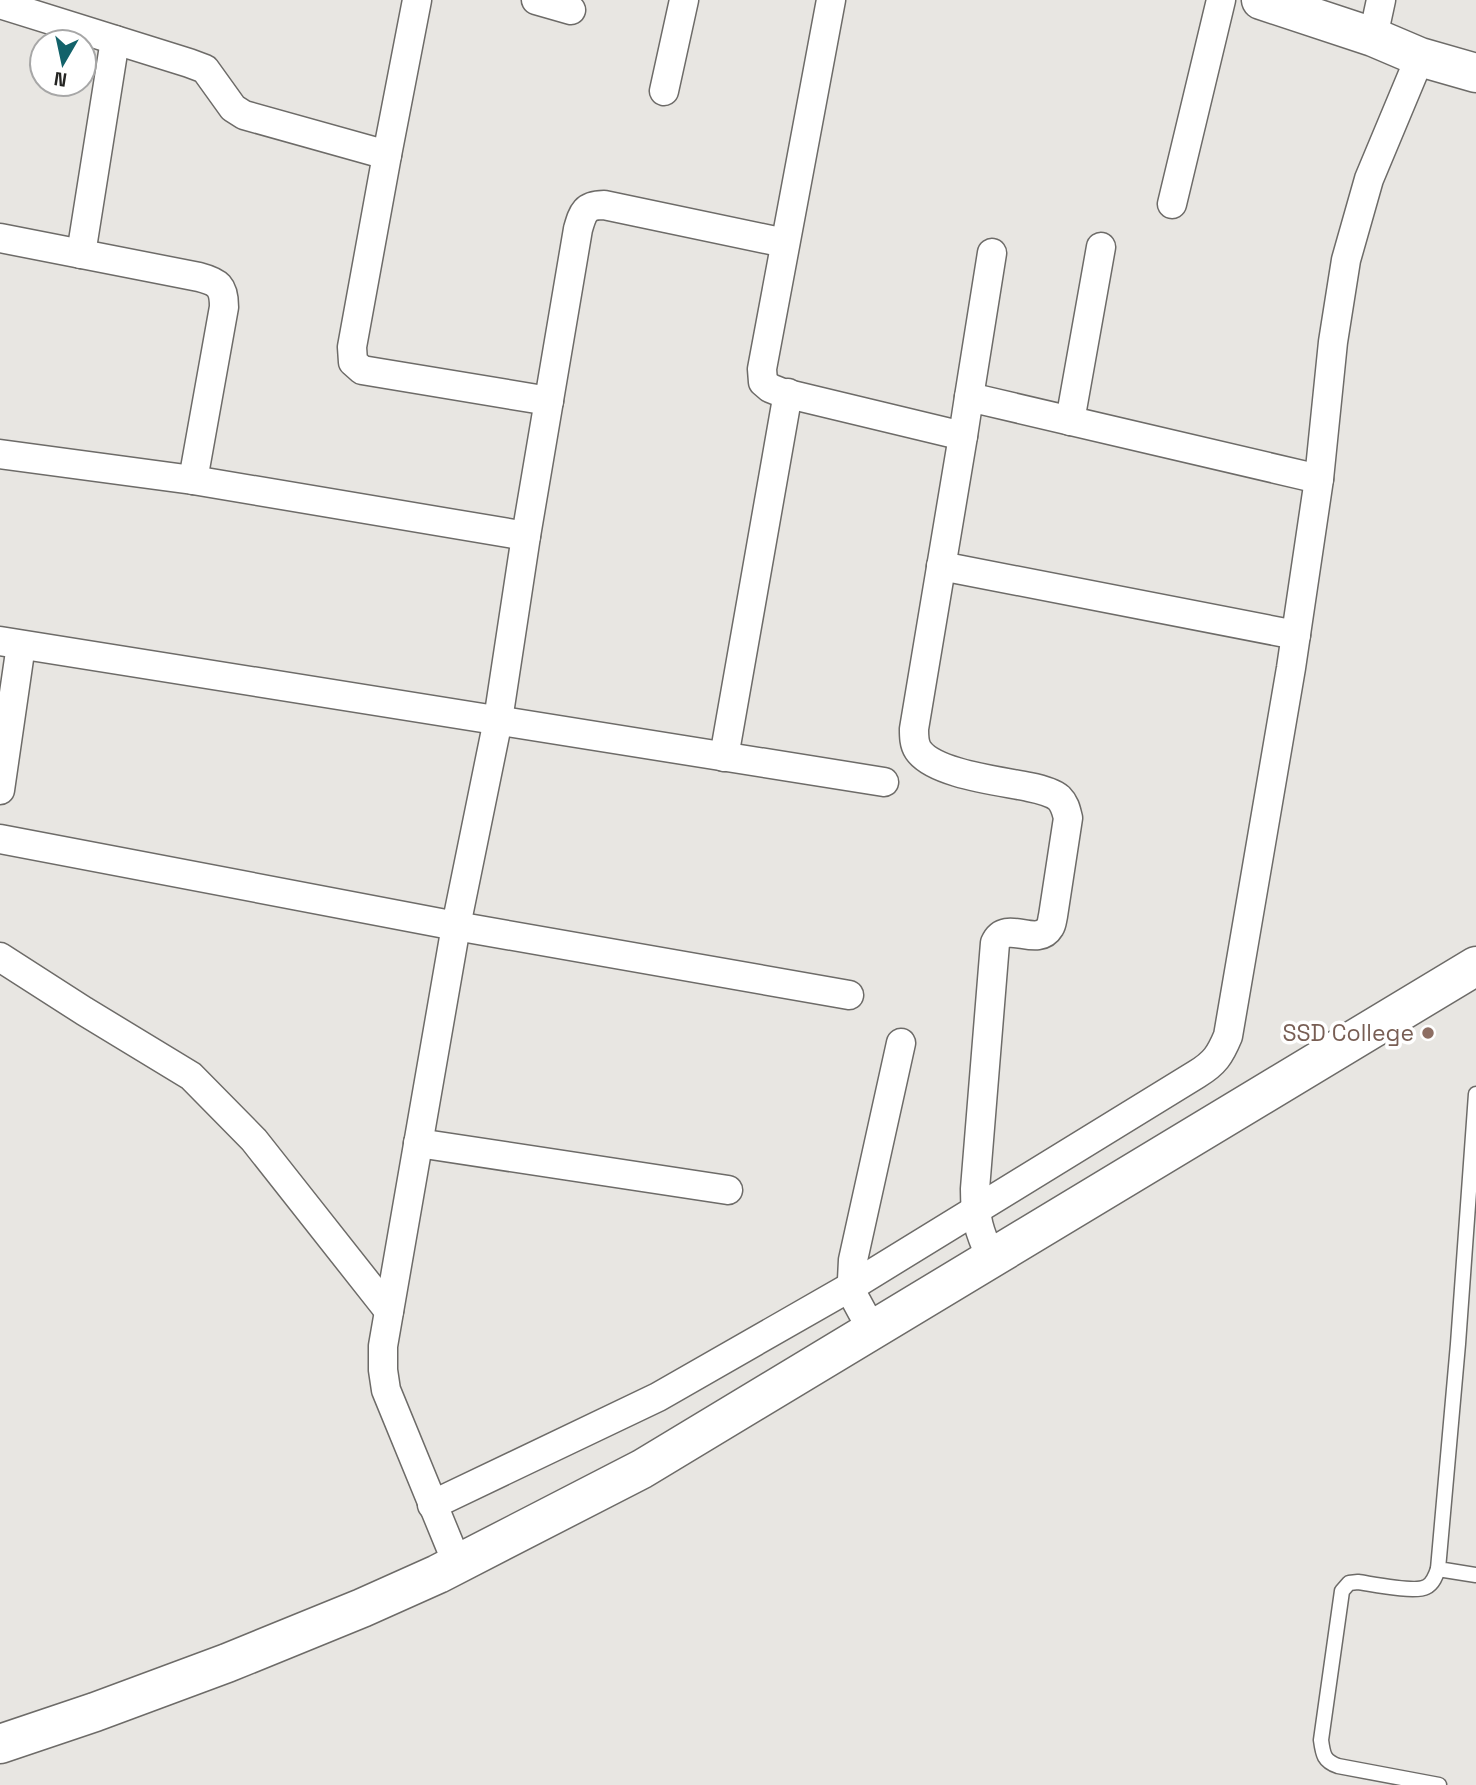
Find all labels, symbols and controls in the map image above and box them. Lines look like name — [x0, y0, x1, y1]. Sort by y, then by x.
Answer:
north arrow — [28, 28, 98, 98]
text: N — [52, 66, 69, 93]
place label: SSD College — [1282, 1018, 1414, 1048]
marker: SSD College — [1420, 1025, 1436, 1041]

